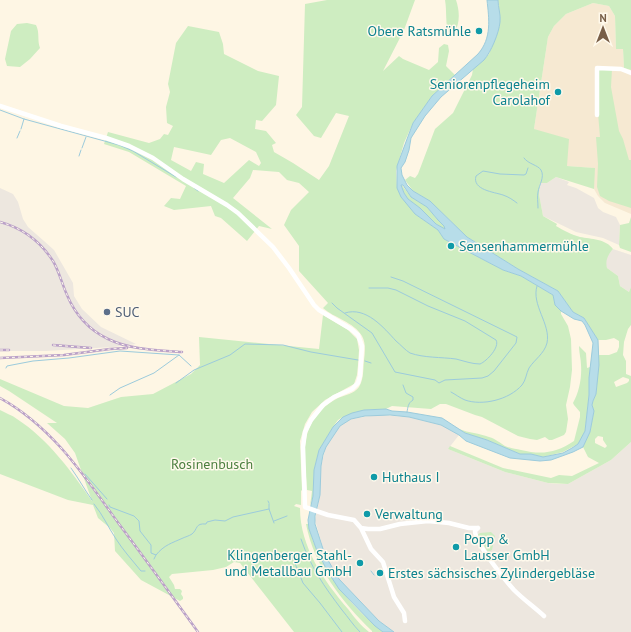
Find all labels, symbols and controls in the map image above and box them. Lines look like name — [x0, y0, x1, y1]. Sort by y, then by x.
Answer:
north arrow — [583, 8, 623, 48]
text: N — [599, 11, 607, 25]
place label: Obere Ratsmühle — [368, 22, 471, 40]
marker: Obere Ratsmühle — [474, 26, 484, 36]
place label: Seniorenpflegeheim Carolahof — [430, 75, 551, 109]
marker: Seniorenpflegeheim Carolahof — [553, 87, 563, 97]
place label: Sensenhammermühle — [459, 237, 589, 255]
marker: Sensenhammermühle — [446, 241, 456, 251]
place label: SUC — [115, 303, 140, 321]
marker: SUC — [102, 307, 112, 317]
park label: Rosinenbusch — [171, 455, 253, 473]
place label: Huthaus I — [382, 468, 440, 486]
marker: Huthaus I — [369, 472, 379, 482]
place label: Verwaltung — [374, 505, 443, 523]
marker: Verwaltung — [362, 509, 372, 519]
place label: Popp & Lausser GmbH — [464, 530, 550, 564]
marker: Popp & Lausser GmbH — [451, 542, 461, 552]
place label: Klingenberger Stahl- und Metallbau GmbH — [225, 546, 352, 580]
marker: Klingenberger Stahl- und Metallbau GmbH — [355, 558, 365, 568]
place label: Erstes sächsisches Zylindergebläse — [388, 564, 595, 582]
marker: Erstes sächsisches Zylindergebläse — [375, 568, 385, 578]

